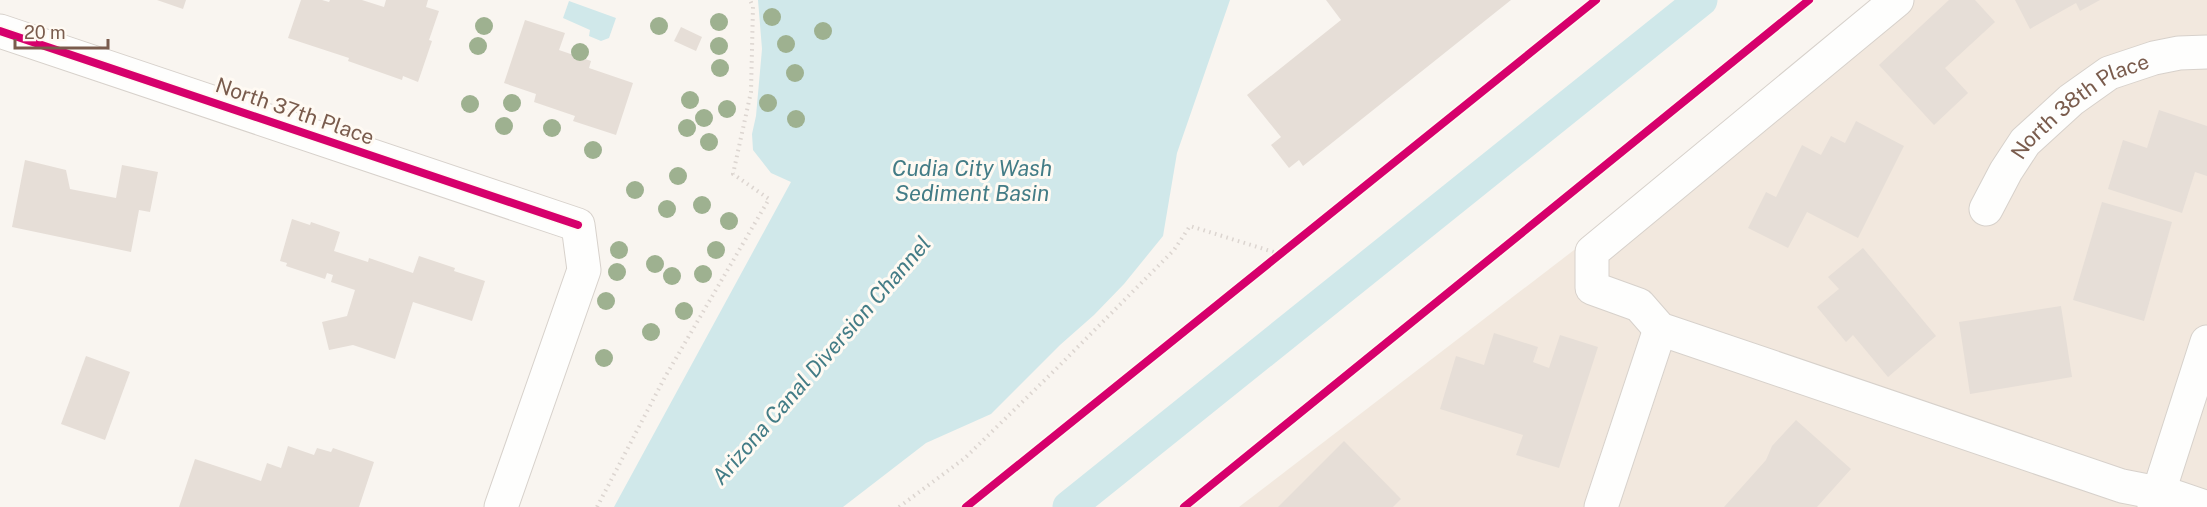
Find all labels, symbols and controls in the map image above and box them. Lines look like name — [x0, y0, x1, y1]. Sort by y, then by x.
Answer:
scale bar — [15, 12, 108, 50]
text: 20 m — [24, 22, 66, 43]
street label: North 38th Place — [2005, 48, 2152, 163]
street label: North 37th Place — [212, 72, 378, 150]
water label: Cudia City Wash Sediment Basin — [892, 155, 1052, 206]
water label: Arizona Canal Diversion Channel — [706, 231, 936, 489]

